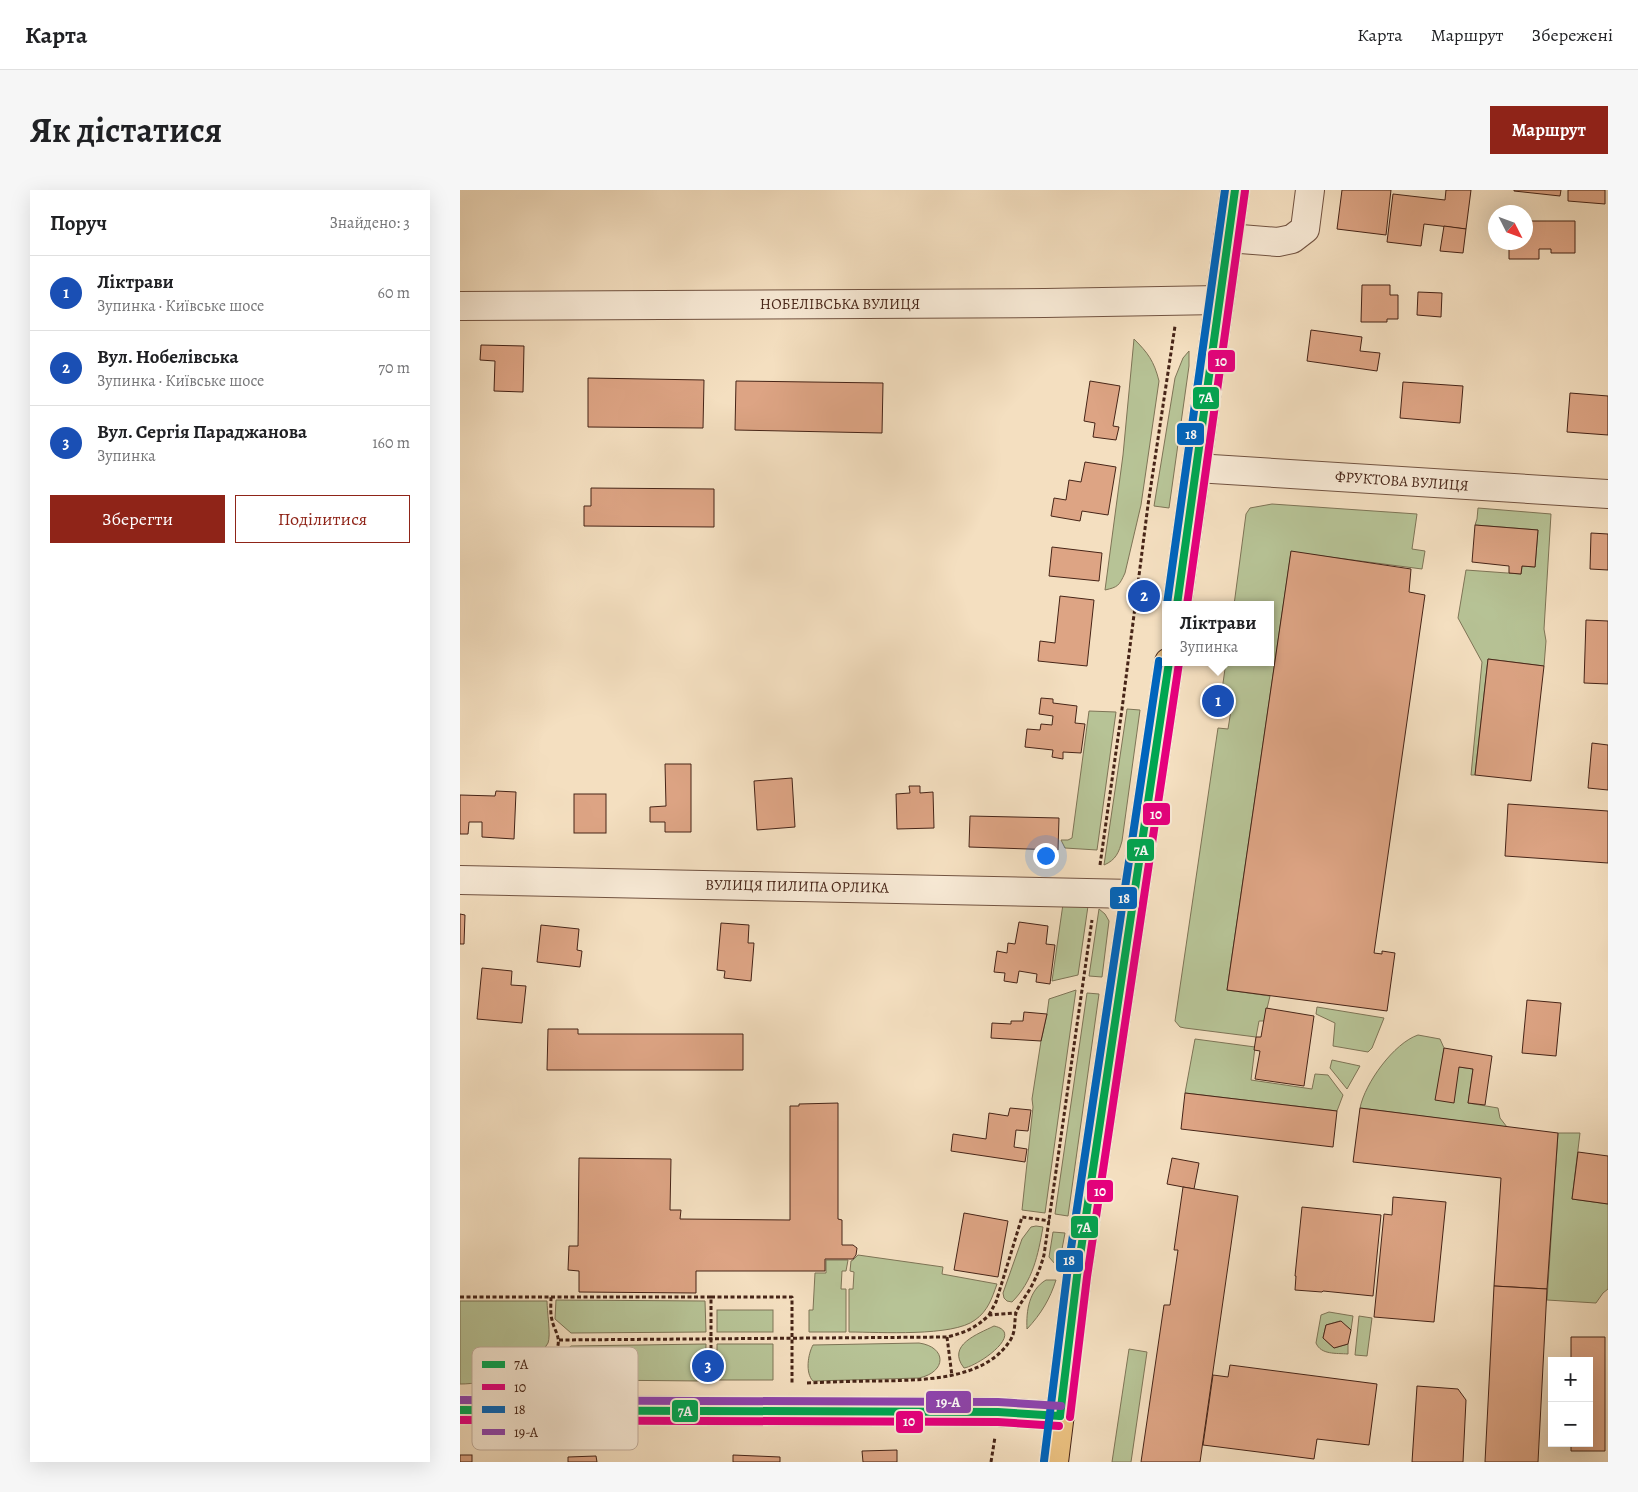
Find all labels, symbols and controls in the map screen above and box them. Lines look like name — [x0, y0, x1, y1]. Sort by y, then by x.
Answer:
text: Карта — [25, 19, 87, 51]
text: Карта — [1357, 23, 1403, 47]
text: Маршрут — [1431, 23, 1504, 47]
text: Збережені — [1532, 23, 1613, 47]
text: Як дістатися — [30, 106, 222, 154]
button: Маршрут — [1490, 106, 1608, 154]
north arrow — [1488, 205, 1533, 250]
text: Поруч — [50, 209, 107, 237]
text: Знайдено: 3 — [329, 212, 410, 234]
text: Ліктрави — [97, 269, 174, 295]
text: 1 — [63, 282, 69, 304]
text: 60 m — [378, 282, 410, 304]
street label: НОБЕЛІВСЬКА ВУЛИЦЯ — [760, 294, 920, 314]
text: Зупинка · Київське шосе — [97, 295, 264, 317]
text: Вул. Нобелівська — [97, 344, 238, 370]
line badge: 10 — [1207, 349, 1236, 373]
text: 10 — [1215, 352, 1227, 371]
text: 2 — [62, 357, 70, 379]
text: 70 m — [378, 357, 410, 379]
text: Зупинка · Київське шосе — [97, 370, 264, 392]
line badge: 7А — [1192, 386, 1220, 410]
text: 7А — [1199, 388, 1214, 407]
text: Вул. Сергія Параджанова — [97, 419, 307, 445]
line badge: 18 — [1176, 422, 1205, 446]
text: 18 — [1185, 425, 1197, 444]
text: 3 — [63, 432, 69, 454]
text: 160 m — [372, 432, 410, 454]
text: Зупинка — [97, 445, 156, 467]
street label: ФРУКТОВА ВУЛИЦЯ — [1334, 466, 1470, 496]
button: Зберегти — [50, 495, 225, 543]
button: Поділитися — [235, 495, 410, 543]
pin: 2 — [1128, 577, 1160, 615]
popup — [1162, 601, 1274, 666]
text: Ліктрави — [1180, 610, 1256, 636]
text: Зупинка — [1180, 636, 1238, 658]
pin: 1 — [1202, 682, 1234, 720]
line badge: 10 — [1142, 802, 1171, 826]
text: 10 — [1150, 805, 1162, 824]
line badge: 7А — [1126, 838, 1155, 862]
text: 7А — [1134, 841, 1149, 860]
your location — [1033, 843, 1059, 869]
street label: ВУЛИЦЯ ПИЛИПА ОРЛИКА — [705, 874, 889, 898]
line badge: 18 — [1109, 886, 1138, 910]
text: 18 — [1118, 889, 1130, 908]
line badge: 10 — [1086, 1179, 1114, 1203]
text: 10 — [1094, 1182, 1106, 1201]
line badge: 7А — [1070, 1215, 1099, 1239]
text: 7А — [1077, 1218, 1092, 1237]
line badge: 18 — [1055, 1249, 1084, 1273]
text: 18 — [1063, 1251, 1075, 1270]
legend — [472, 1347, 638, 1450]
pin: 3 — [692, 1347, 724, 1385]
text: 7А — [514, 1355, 529, 1374]
map controls — [1548, 1357, 1593, 1447]
button: + — [1548, 1357, 1593, 1402]
text: 10 — [514, 1378, 526, 1397]
line badge: 19-А — [925, 1390, 972, 1414]
text: 19-А — [936, 1393, 961, 1412]
line badge: 7А — [671, 1399, 699, 1423]
text: 18 — [514, 1400, 526, 1419]
text: 7А — [678, 1402, 693, 1421]
button: − — [1548, 1402, 1593, 1447]
line badge: 10 — [895, 1410, 924, 1434]
text: 10 — [903, 1412, 915, 1431]
text: 19-А — [514, 1423, 539, 1442]

